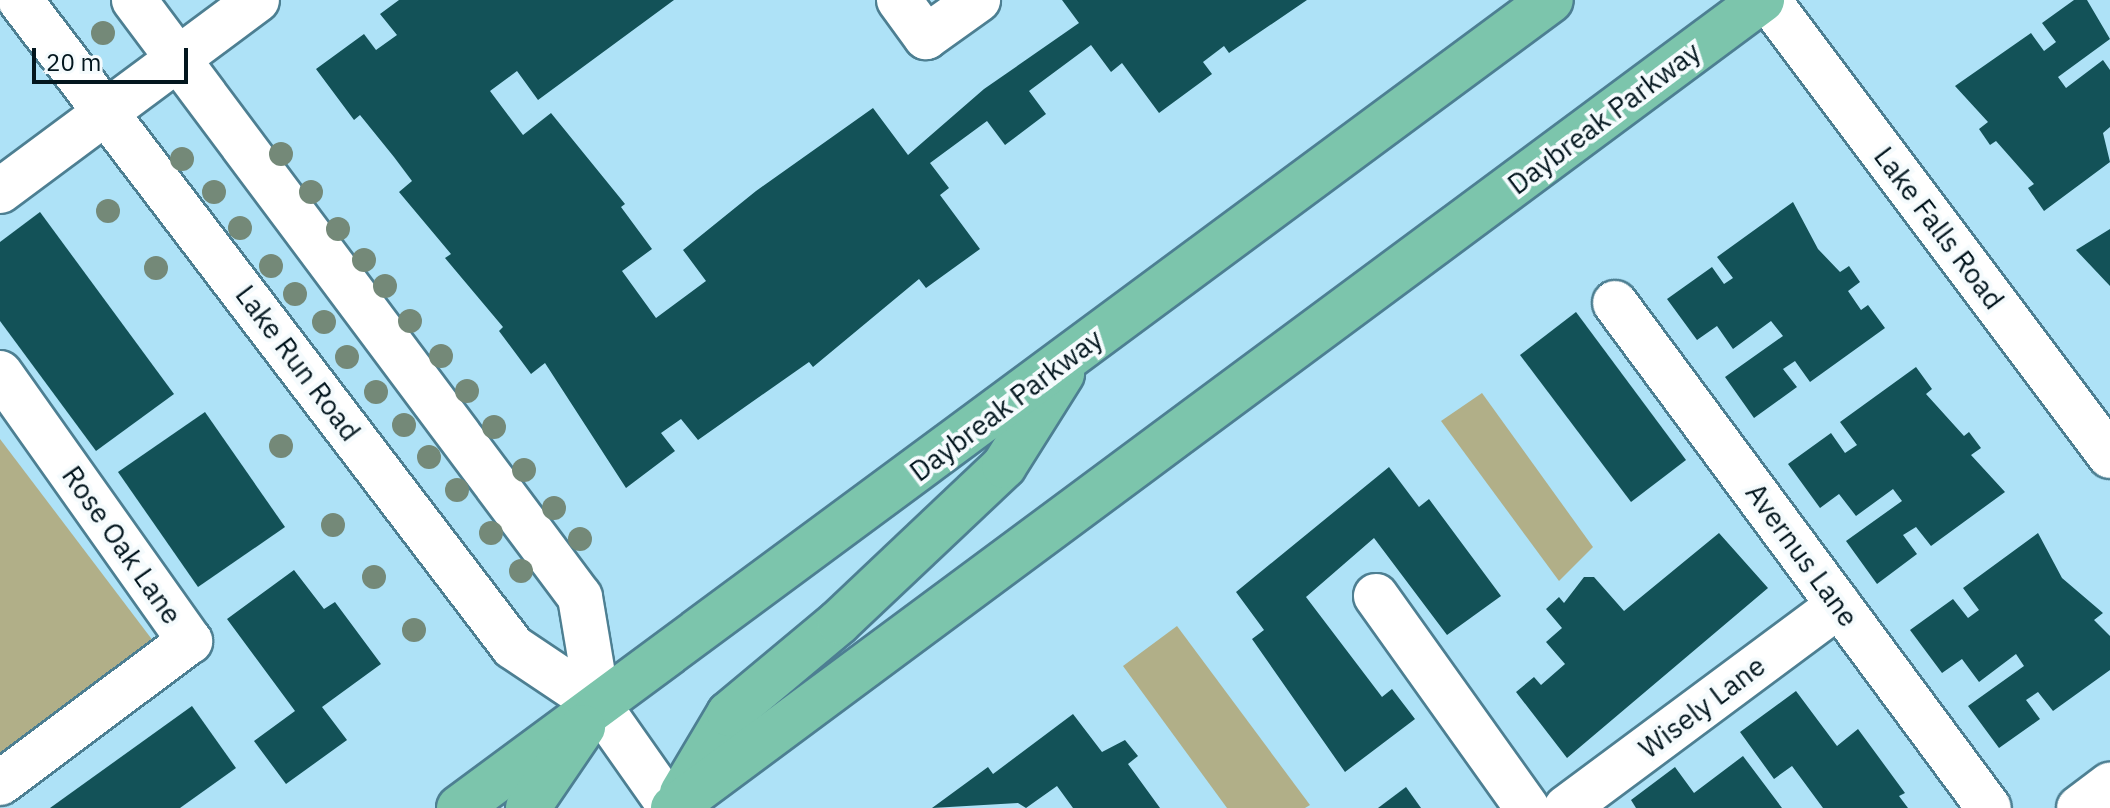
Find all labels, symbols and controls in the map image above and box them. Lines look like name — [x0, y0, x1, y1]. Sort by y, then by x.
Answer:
scale bar — [36, 32, 192, 82]
street label: Daybreak Parkway — [1501, 35, 1707, 201]
text: 20 m — [46, 46, 101, 78]
street label: Lake Falls Road — [1867, 140, 2011, 316]
street label: Lake Run Road — [229, 279, 367, 447]
street label: Daybreak Parkway — [903, 322, 1109, 488]
street label: Rose Oak Lane — [55, 460, 189, 630]
street label: Avernus Lane — [1739, 477, 1865, 633]
street label: Wisely Lane — [1632, 649, 1772, 765]

